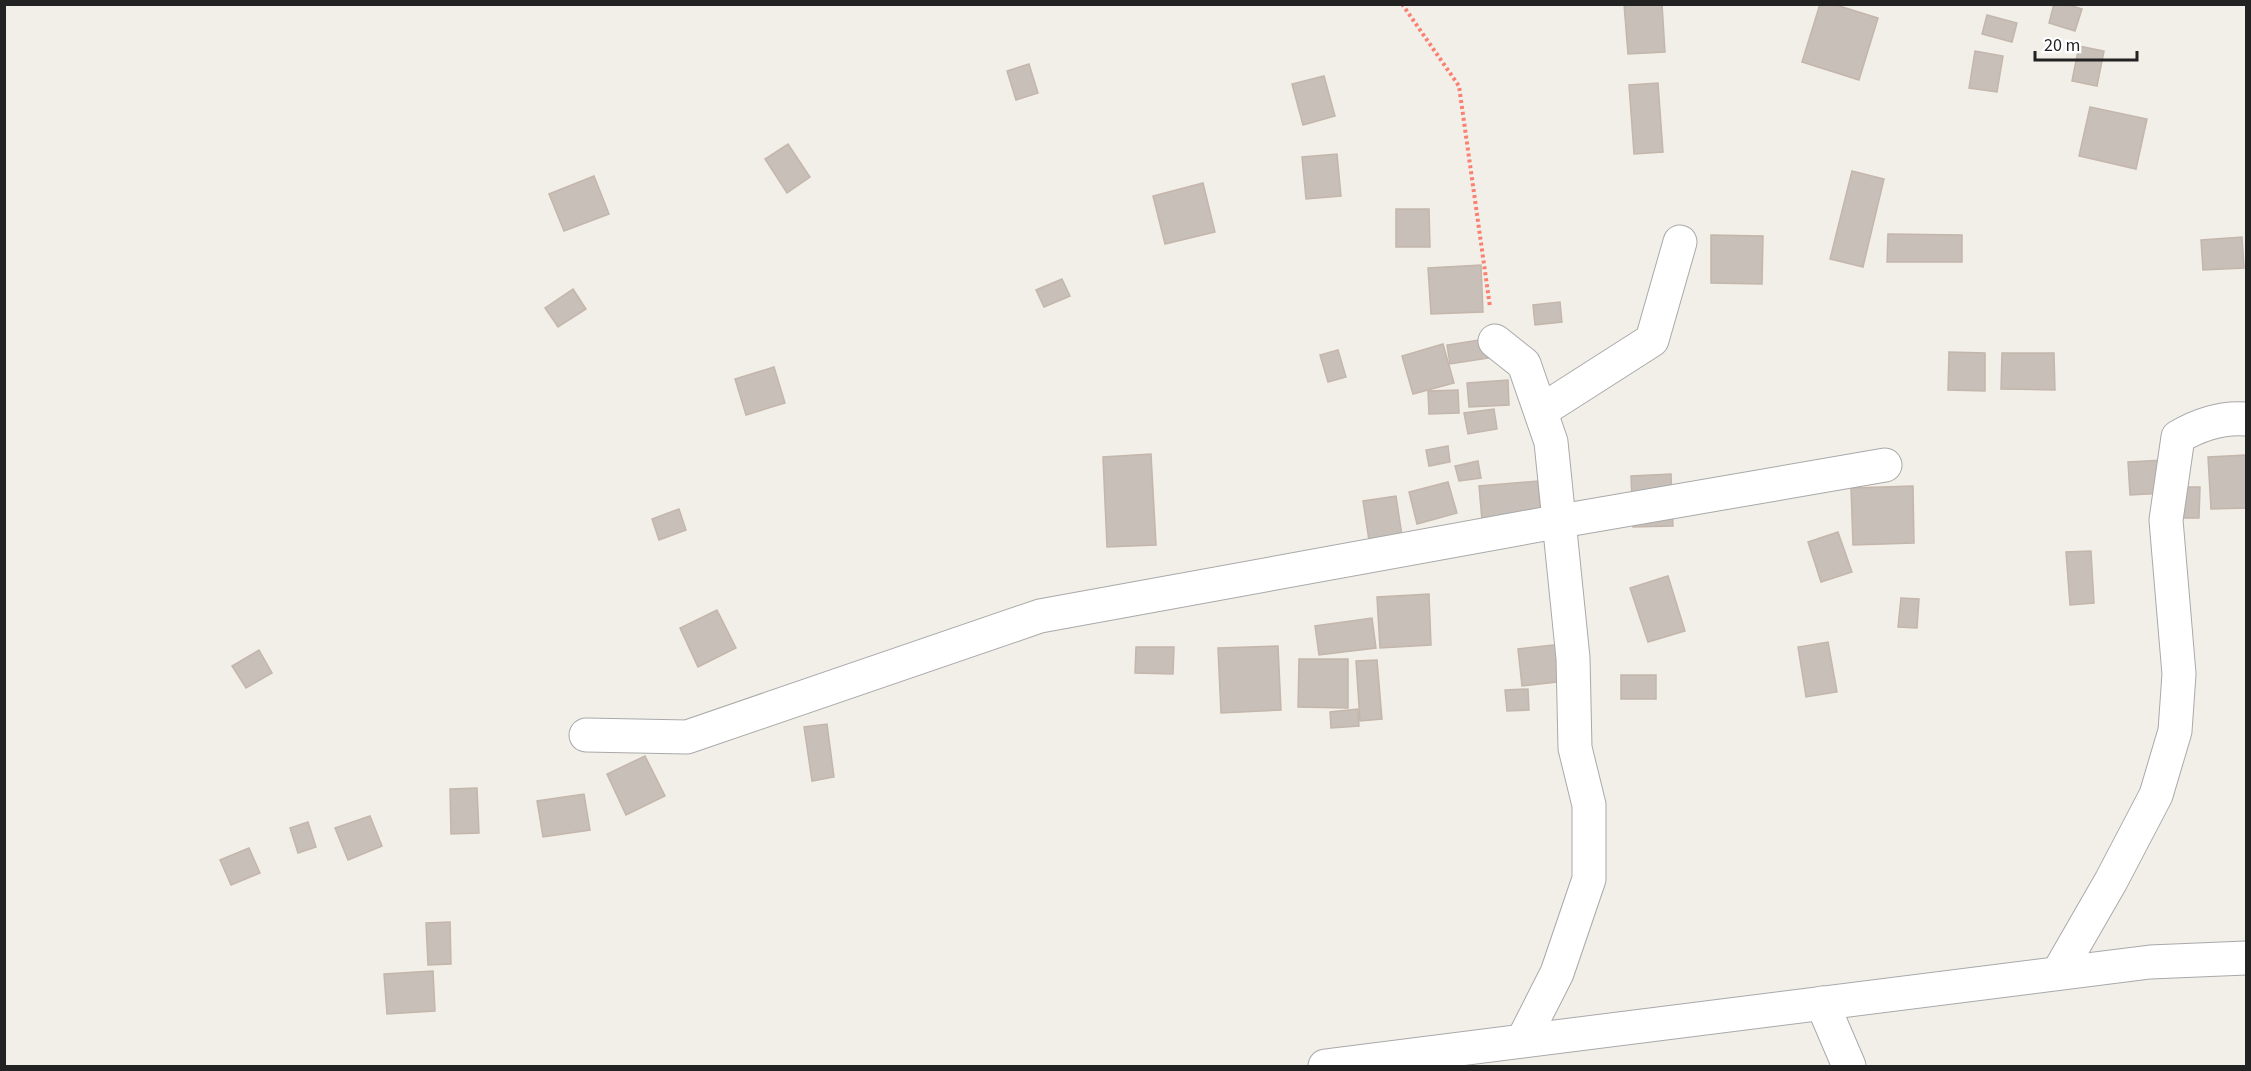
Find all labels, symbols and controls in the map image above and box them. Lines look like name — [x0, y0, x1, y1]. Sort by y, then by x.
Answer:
scale bar — [2035, 24, 2137, 62]
text: 20 m — [2044, 33, 2080, 58]

